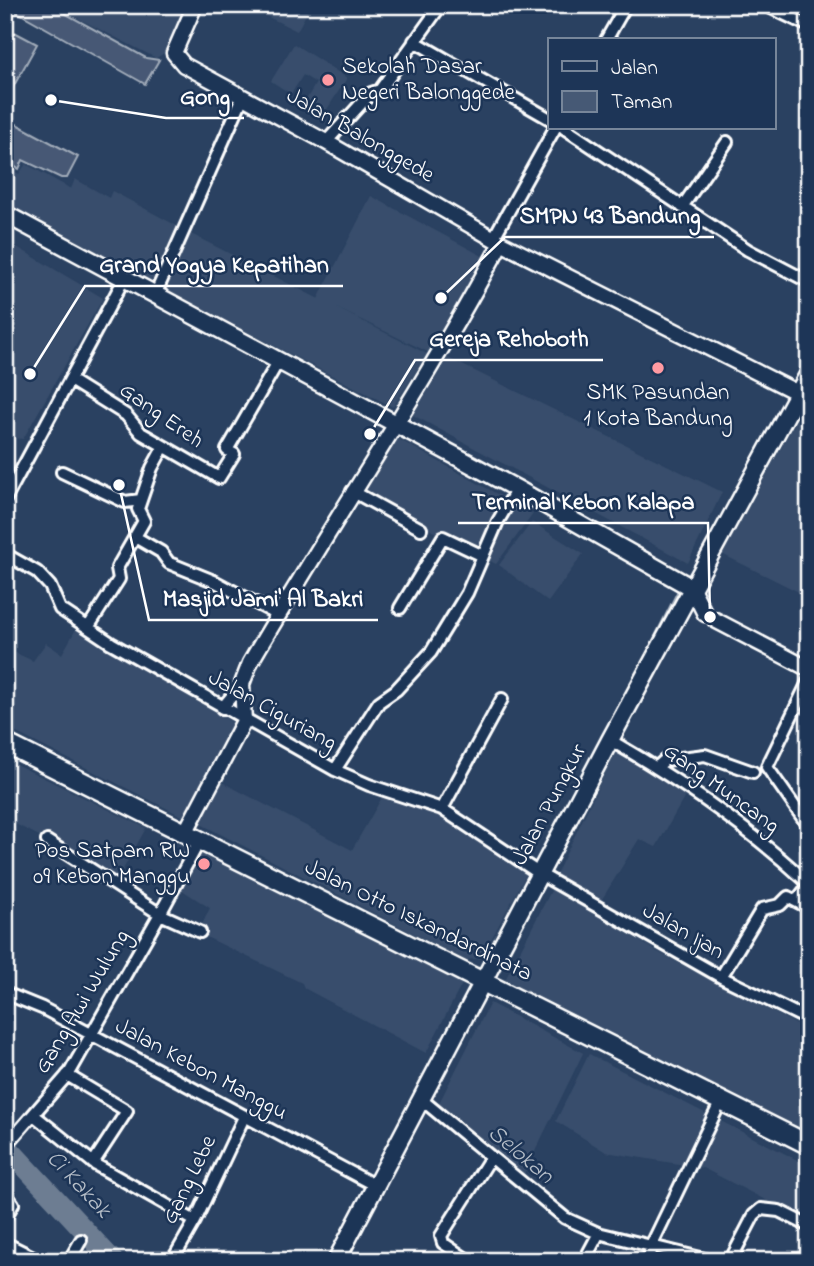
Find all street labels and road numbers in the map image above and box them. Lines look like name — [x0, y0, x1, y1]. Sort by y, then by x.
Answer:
street label: Jalan Balonggede — [279, 80, 441, 193]
street label: Gang Ereh — [111, 375, 210, 458]
street label: Jalan Ciguriang — [201, 662, 342, 761]
street label: Gang Muncang — [655, 735, 786, 843]
street label: Jalan Pungkur — [504, 738, 597, 872]
street label: Jalan Otto Iskandardinata — [299, 851, 537, 991]
street label: Jalan Ijan — [636, 895, 730, 969]
street label: Gang Awi Wulung — [27, 924, 140, 1081]
street label: Jalan Kebon Manggu — [108, 1011, 293, 1130]
street label: Gang Lebe — [154, 1129, 227, 1231]

